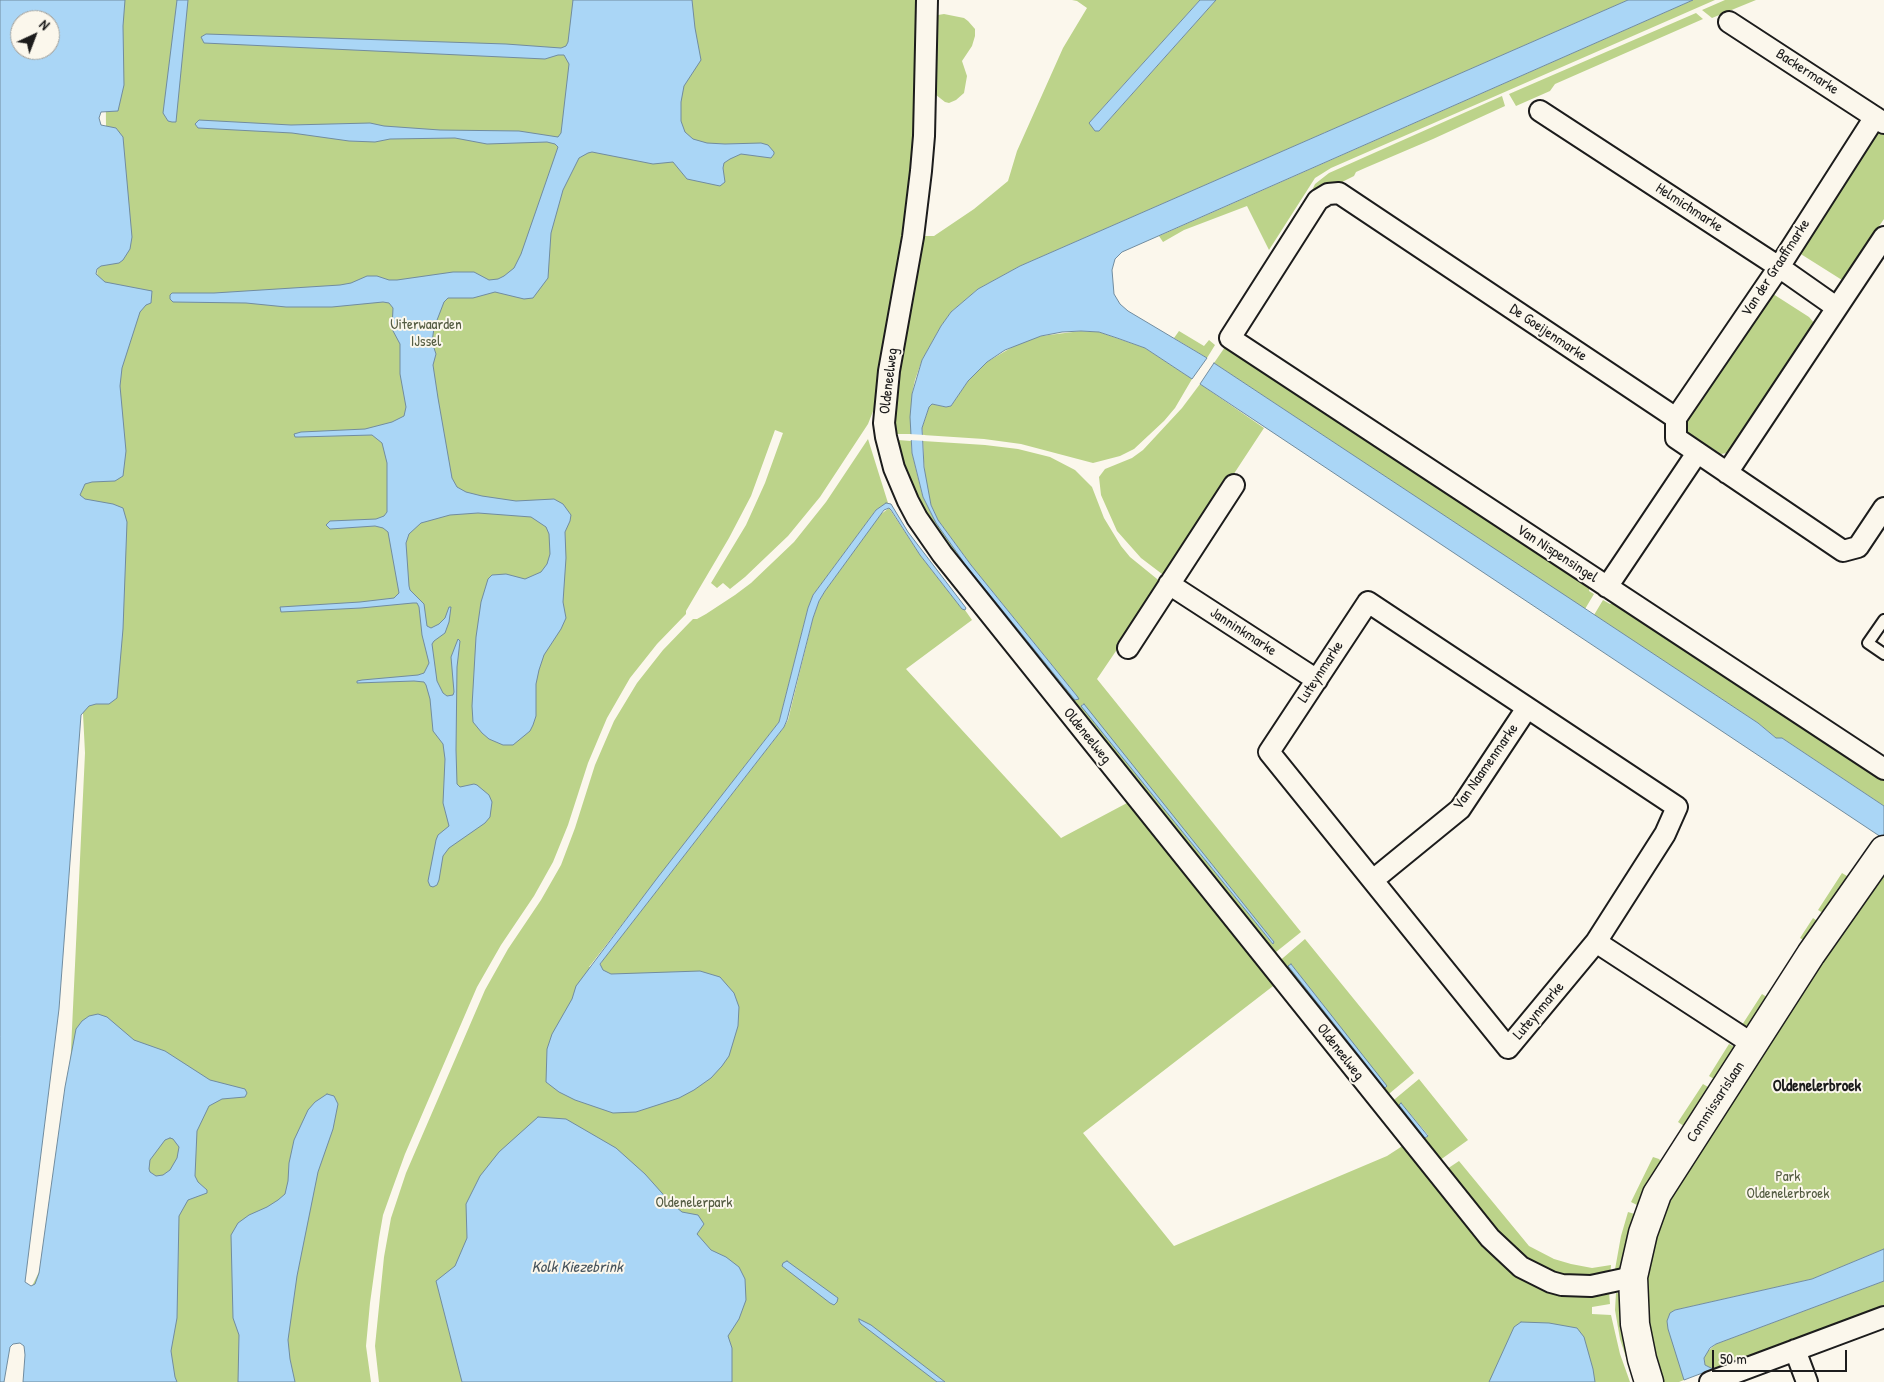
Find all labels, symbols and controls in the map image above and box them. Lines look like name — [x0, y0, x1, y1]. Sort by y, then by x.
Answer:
north arrow — [10, 10, 60, 60]
text: N — [36, 15, 54, 34]
street label: Backermarke — [1772, 45, 1842, 99]
street label: Helmichmarke — [1652, 180, 1726, 236]
street label: Van der Graaffmarke — [1738, 216, 1814, 320]
street label: De Goeijenmarke — [1506, 301, 1590, 365]
park label: Uiterwaarden IJssel — [390, 316, 462, 351]
street label: Oldeneelweg — [876, 347, 902, 415]
street label: Van Nispensingel — [1513, 521, 1601, 587]
street label: Janninkmarke — [1206, 604, 1280, 660]
street label: Luteynmarke — [1294, 638, 1348, 706]
street label: Oldeneelweg — [1059, 705, 1115, 767]
street label: Van Naamenmarke — [1450, 720, 1522, 814]
street label: Luteynmarke — [1510, 978, 1568, 1044]
street label: Oldeneelweg — [1312, 1020, 1368, 1084]
street label: Commissarislaan — [1683, 1058, 1749, 1146]
district label: Oldenelerbroek — [1773, 1077, 1861, 1097]
park label: Park Oldenelerbroek — [1747, 1168, 1829, 1203]
park label: Oldenelerpark — [656, 1194, 732, 1212]
water label: Kolk Kiezebrink — [531, 1258, 623, 1278]
scale bar — [1714, 1340, 1849, 1372]
text: 50 m — [1720, 1348, 1747, 1369]

